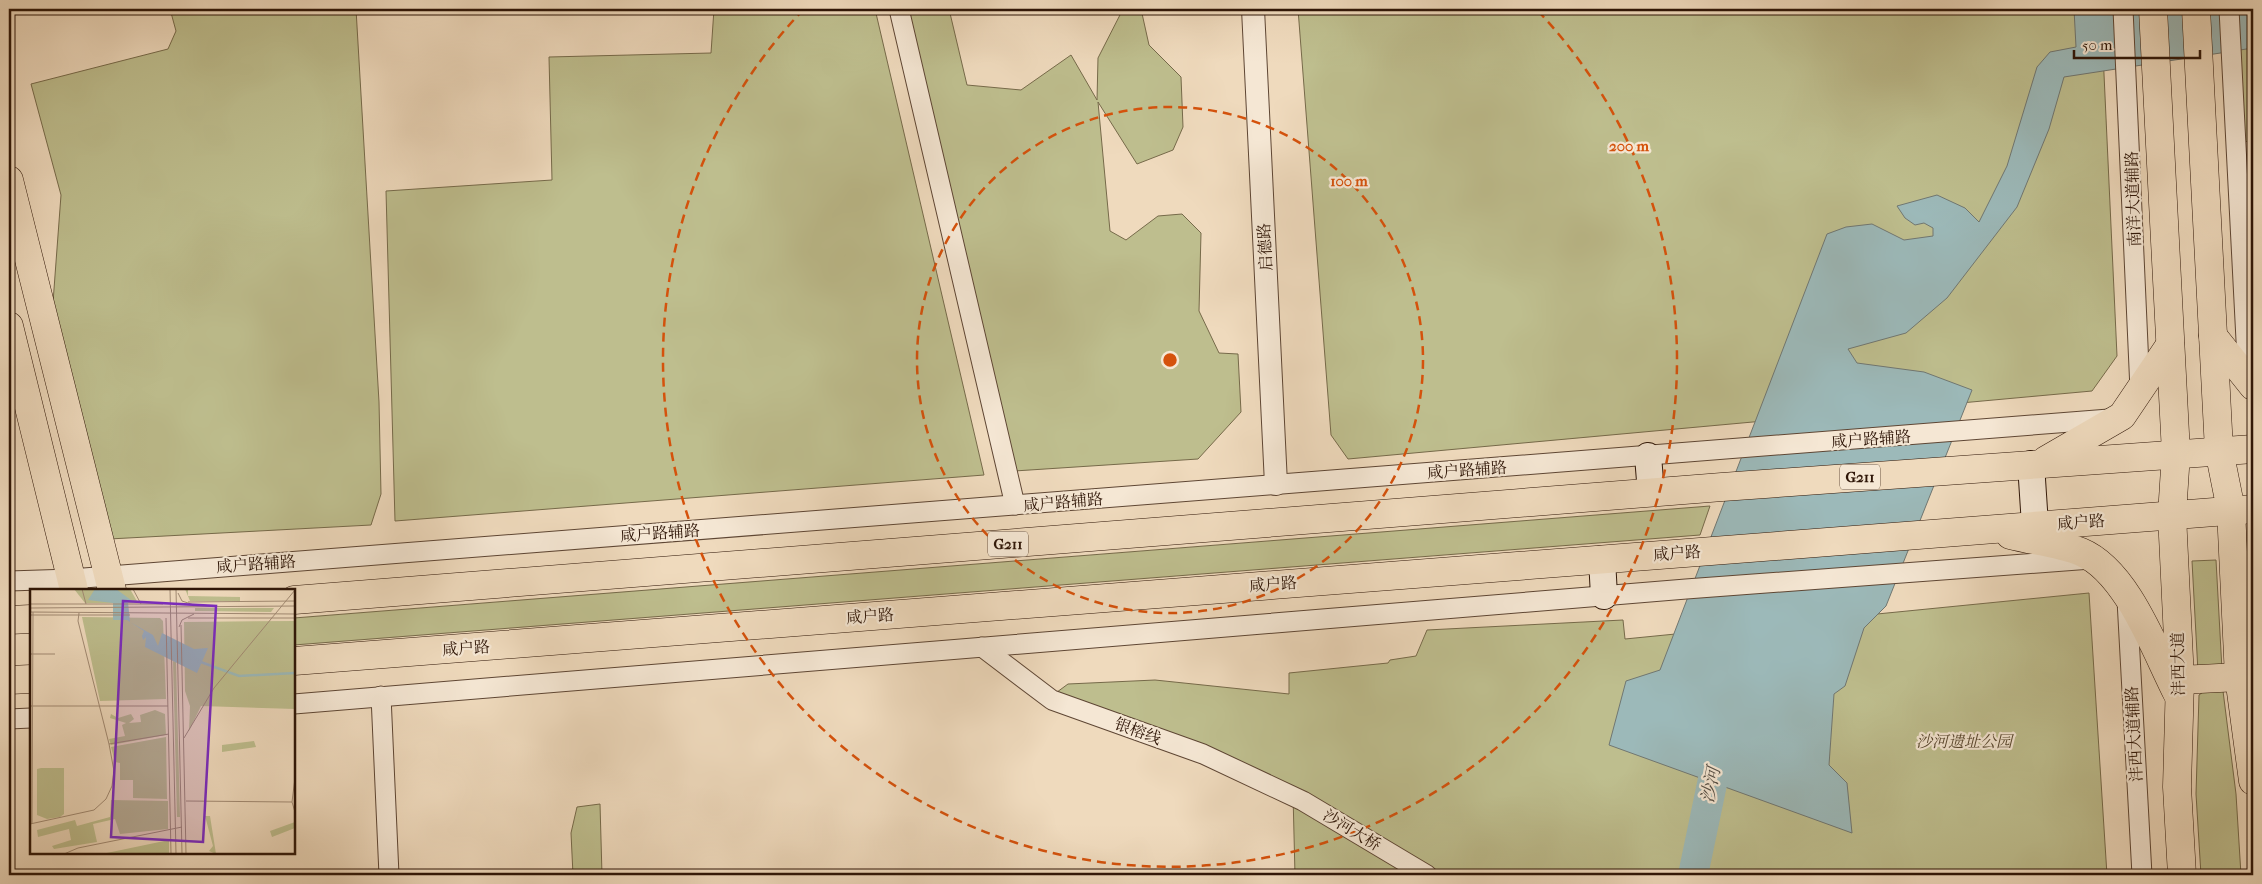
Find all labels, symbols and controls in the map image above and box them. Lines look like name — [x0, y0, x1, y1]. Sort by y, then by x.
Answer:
scale bar — [2074, 28, 2201, 60]
text: 50 m — [2082, 36, 2113, 54]
text: 200 m — [1609, 137, 1649, 155]
street label: 南洋大道辅路 — [2122, 151, 2144, 247]
text: 100 m — [1330, 172, 1368, 190]
street label: 启德路 — [1254, 223, 1276, 271]
centre of rings — [1161, 351, 1179, 369]
street label: 咸户路辅路 — [1830, 427, 1912, 451]
street label: 咸户路辅路 — [1426, 458, 1508, 482]
road number: G211 — [1840, 464, 1880, 490]
street label: 咸户路辅路 — [1022, 489, 1104, 515]
street label: 咸户路 — [2056, 511, 2106, 533]
street label: 咸户路辅路 — [619, 521, 701, 545]
road number: G211 — [988, 532, 1028, 556]
street label: 咸户路 — [1652, 542, 1702, 564]
street label: 咸户路辅路 — [215, 552, 297, 576]
street label: 咸户路 — [1248, 573, 1298, 595]
inset map — [30, 589, 295, 854]
street label: 咸户路 — [845, 605, 895, 627]
street label: 沣西大道 — [2168, 632, 2188, 696]
street label: 咸户路 — [441, 637, 491, 659]
street label: 沣西大道辅路 — [2122, 686, 2146, 782]
street label: 银榕线 — [1112, 714, 1164, 748]
park label: 沙河遗址公园 — [1916, 732, 2015, 751]
water label: 沙河 — [1697, 762, 1725, 805]
street label: 沙河大桥 — [1320, 805, 1384, 855]

